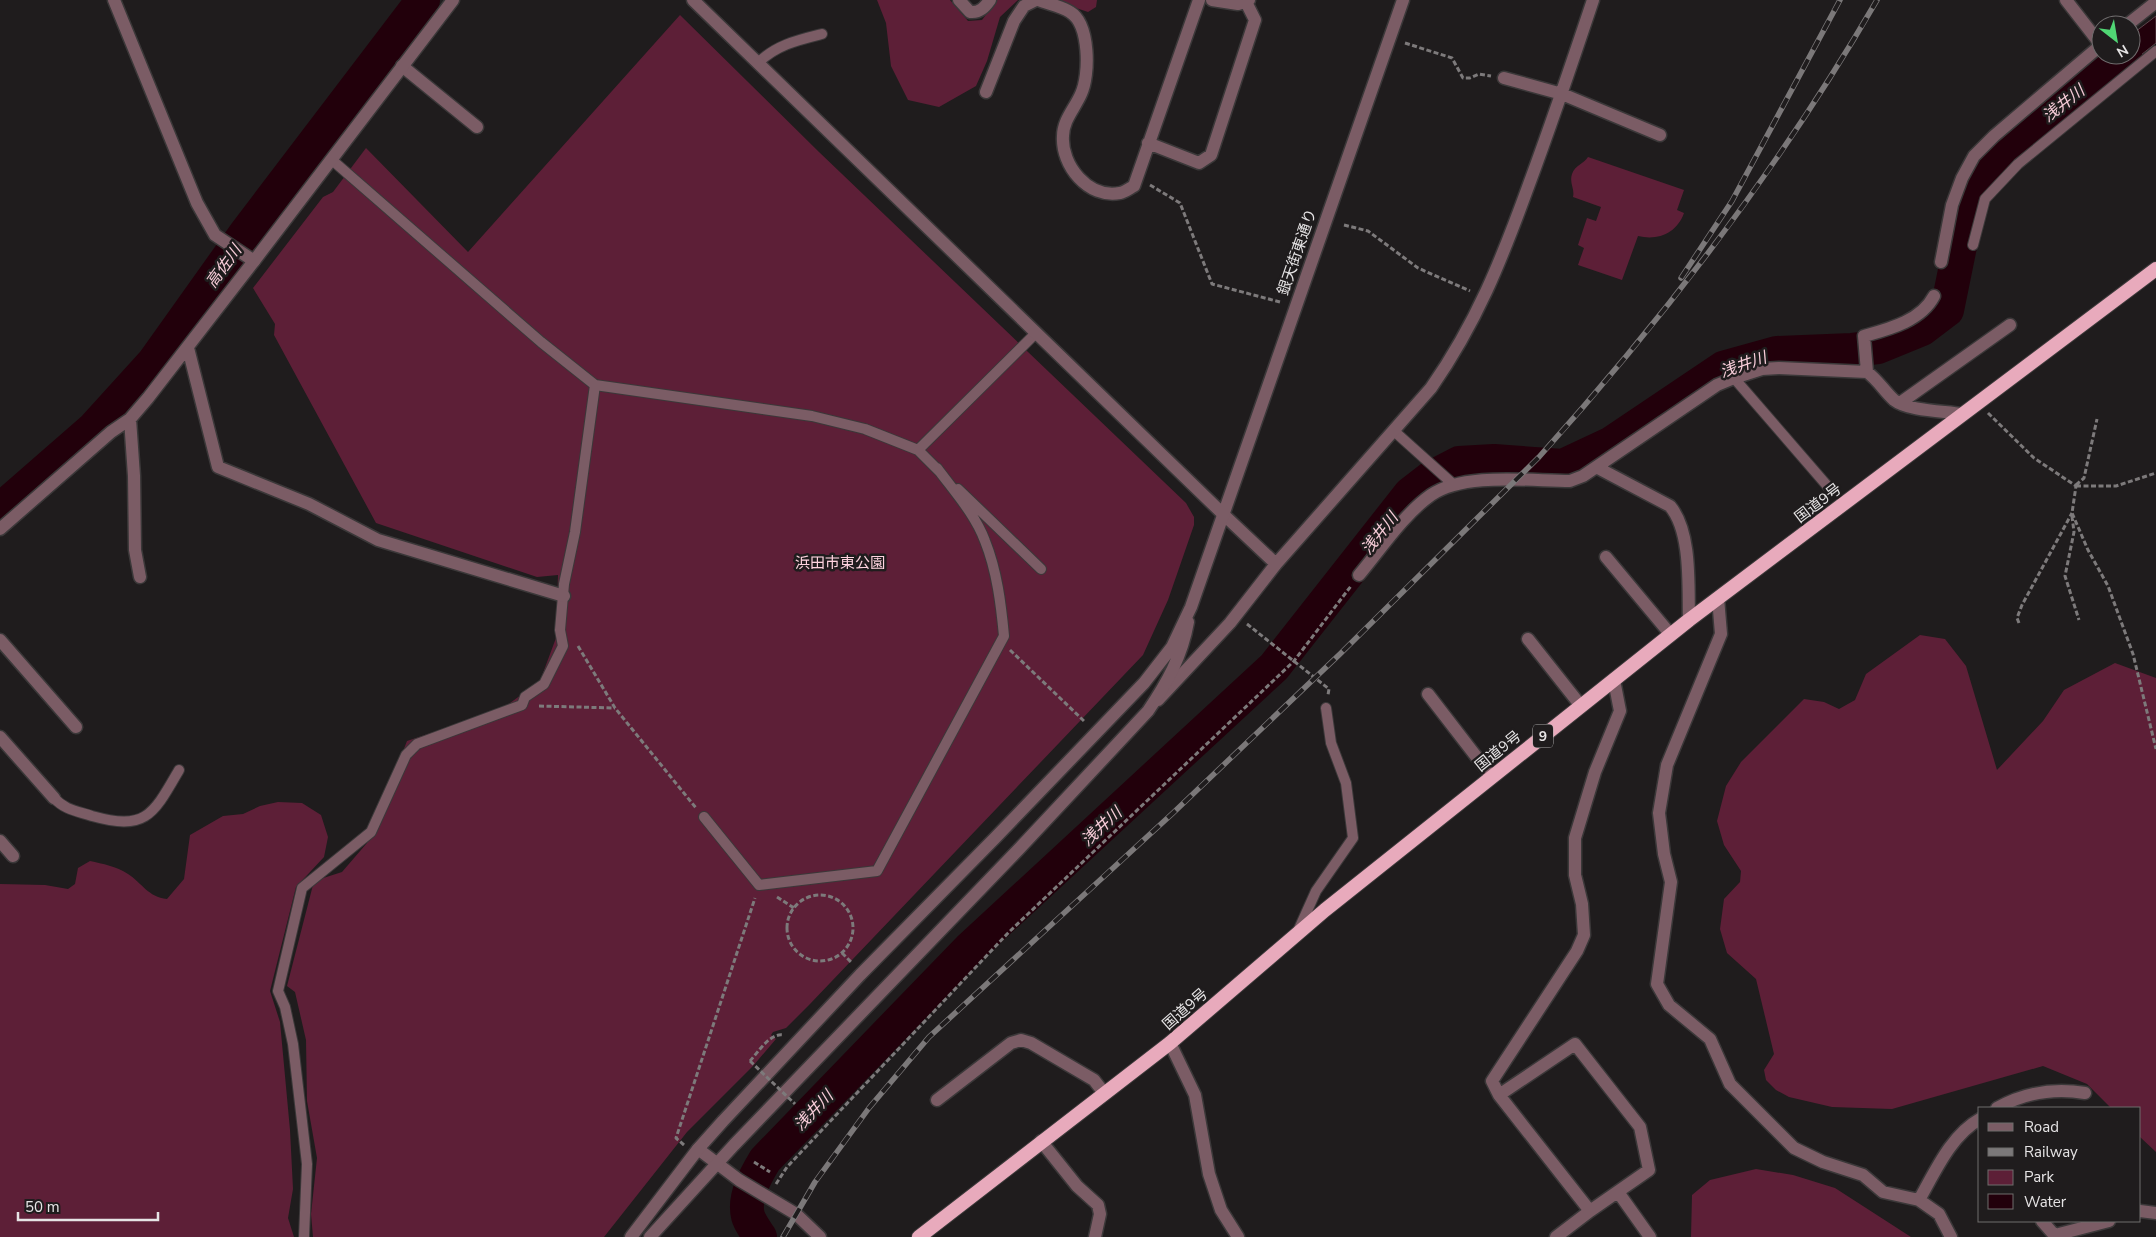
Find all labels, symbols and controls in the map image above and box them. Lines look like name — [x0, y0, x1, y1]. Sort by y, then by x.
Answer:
north arrow — [2091, 15, 2141, 65]
text: N — [2113, 40, 2132, 62]
water label: 浅井川 — [2038, 79, 2091, 127]
street label: 銀天街東通り — [1273, 206, 1321, 298]
water label: 高佐川 — [201, 239, 248, 292]
water label: 浅井川 — [1717, 346, 1771, 383]
street label: 国道9号 — [1790, 479, 1846, 527]
water label: 浅井川 — [1356, 506, 1404, 559]
park label: 浜田市東公園 — [795, 553, 885, 573]
road number: 9 — [1533, 724, 1553, 748]
street label: 国道9号 — [1471, 726, 1525, 776]
water label: 浅井川 — [1077, 801, 1128, 851]
street label: 国道9号 — [1158, 984, 1212, 1034]
water label: 浅井川 — [789, 1084, 840, 1136]
legend — [1978, 1107, 2141, 1222]
text: Road — [2024, 1117, 2059, 1137]
text: Railway — [2024, 1142, 2078, 1162]
text: Park — [2024, 1167, 2054, 1187]
scale bar — [18, 1190, 158, 1222]
text: Water — [2024, 1192, 2067, 1212]
text: 50 m — [25, 1197, 60, 1217]

